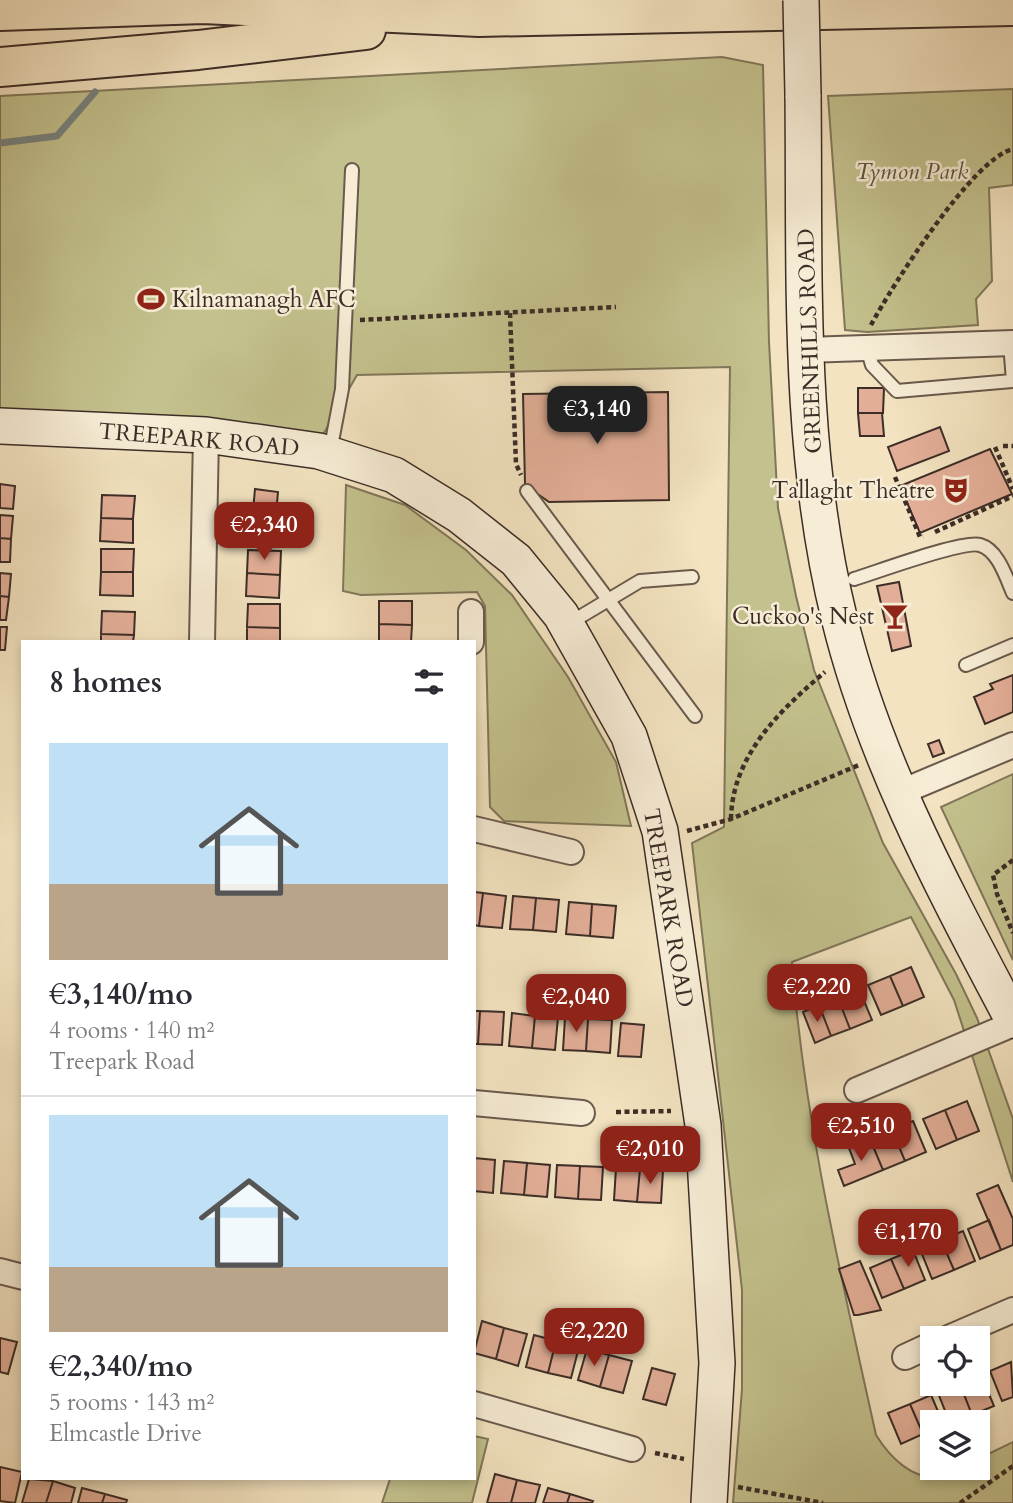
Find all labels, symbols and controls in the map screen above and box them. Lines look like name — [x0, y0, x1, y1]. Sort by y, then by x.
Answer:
park label: Tymon Park — [856, 156, 969, 187]
street label: GREENHILLS ROAD — [790, 228, 829, 454]
sports icon: Kilnamanagh AFC — [136, 284, 166, 314]
place label: Kilnamanagh AFC — [172, 284, 356, 315]
pin: €3,140 — [540, 386, 654, 446]
text: €3,140 — [563, 393, 631, 424]
street label: TREEPARK ROAD — [97, 415, 301, 464]
place label: Tallaght Theatre — [772, 475, 935, 506]
theatre icon: Tallaght Theatre — [941, 475, 971, 505]
pin: €2,340 — [207, 503, 321, 562]
text: €2,340 — [230, 509, 298, 540]
place label: Cuckoo's Nest — [732, 601, 874, 632]
bar icon: Cuckoo's Nest — [880, 601, 910, 631]
text: 8 homes — [49, 662, 162, 703]
icon: filters — [410, 663, 448, 701]
icon: home — [186, 788, 312, 914]
street label: TREEPARK ROAD — [636, 806, 701, 1010]
pin: €2,220 — [760, 964, 874, 1024]
text: €2,220 — [783, 971, 851, 1002]
text: €3,140/mo — [49, 974, 193, 1015]
pin: €2,040 — [519, 974, 633, 1034]
text: €2,040 — [542, 981, 610, 1012]
text: 4 rooms · 140 m² — [49, 1015, 214, 1046]
text: Treepark Road — [49, 1046, 195, 1077]
pin: €2,510 — [804, 1104, 918, 1163]
text: €2,510 — [827, 1110, 895, 1141]
pin: €2,010 — [593, 1126, 707, 1186]
text: €2,010 — [616, 1133, 684, 1164]
icon: home — [186, 1160, 312, 1286]
pin: €1,170 — [851, 1210, 965, 1269]
text: €1,170 — [874, 1216, 942, 1247]
pin: €2,220 — [537, 1308, 651, 1368]
text: €2,220 — [560, 1315, 628, 1346]
map controls — [920, 1326, 990, 1480]
button: locate — [920, 1326, 990, 1396]
text: €2,340/mo — [49, 1346, 193, 1387]
text: 5 rooms · 143 m² — [49, 1387, 214, 1418]
button: layers — [920, 1410, 990, 1480]
text: Elmcastle Drive — [49, 1418, 202, 1449]

